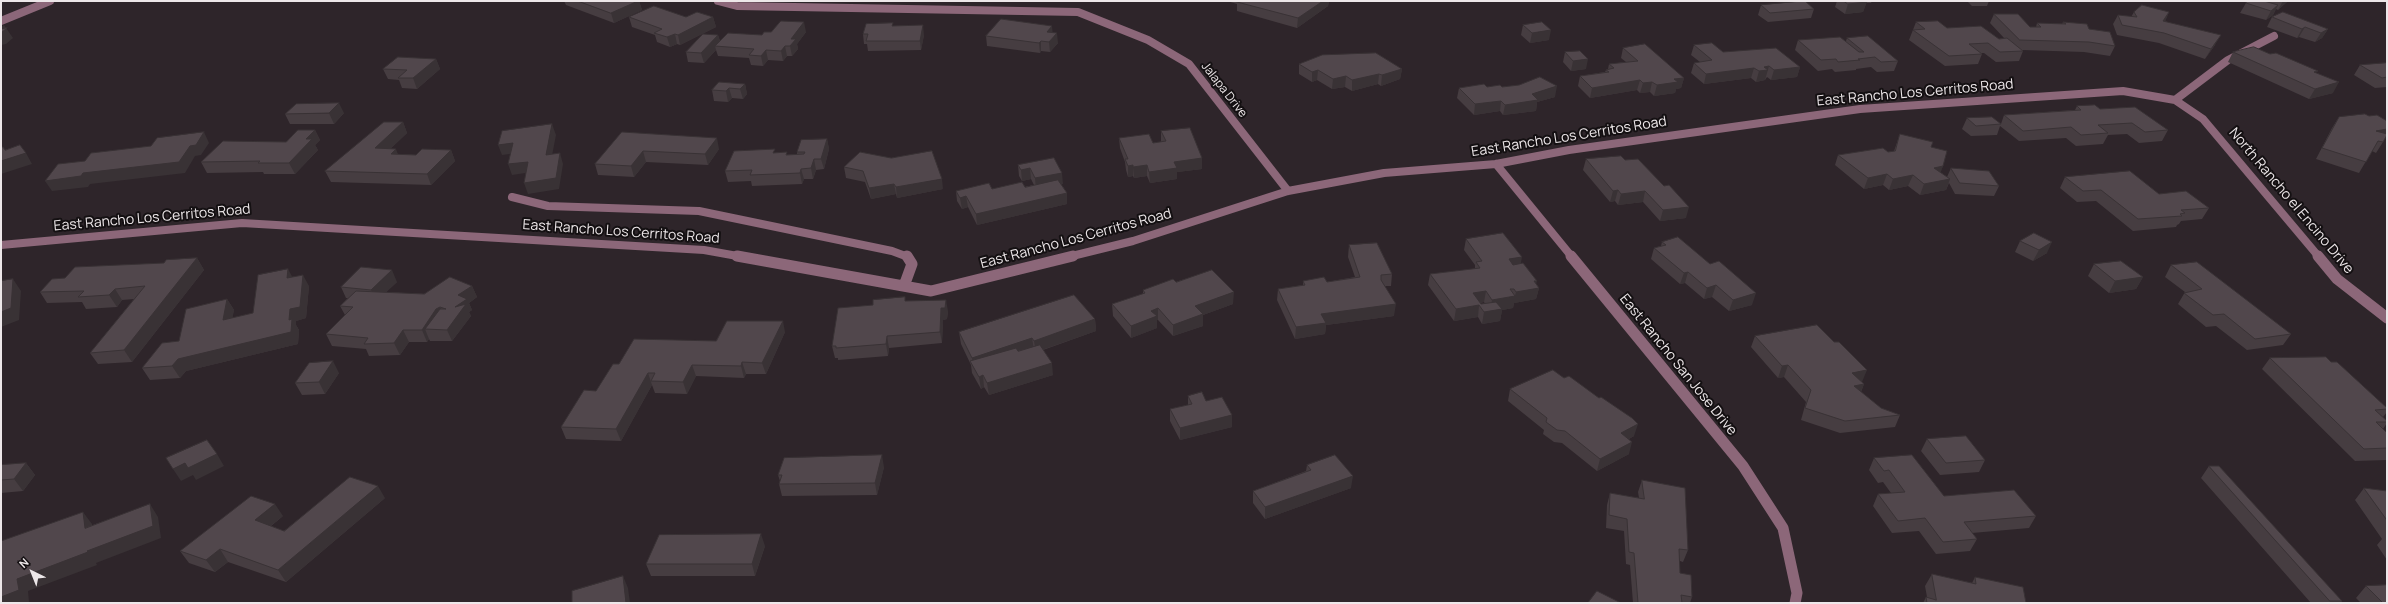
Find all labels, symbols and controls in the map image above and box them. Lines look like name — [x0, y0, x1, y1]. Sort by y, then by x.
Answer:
street label: Jalapa Drive — [1198, 60, 1250, 120]
street label: East Rancho Los Cerritos Road — [1816, 76, 2014, 110]
street label: East Rancho Los Cerritos Road — [1470, 113, 1668, 161]
street label: North Rancho el Encino Drive — [2225, 125, 2357, 277]
street label: East Rancho Los Cerritos Road — [53, 201, 251, 235]
street label: East Rancho Los Cerritos Road — [978, 205, 1174, 273]
street label: East Rancho Los Cerritos Road — [522, 217, 720, 247]
street label: East Rancho San Jose Drive — [1616, 291, 1740, 439]
north arrow — [12, 552, 52, 592]
text: N — [15, 555, 31, 571]

